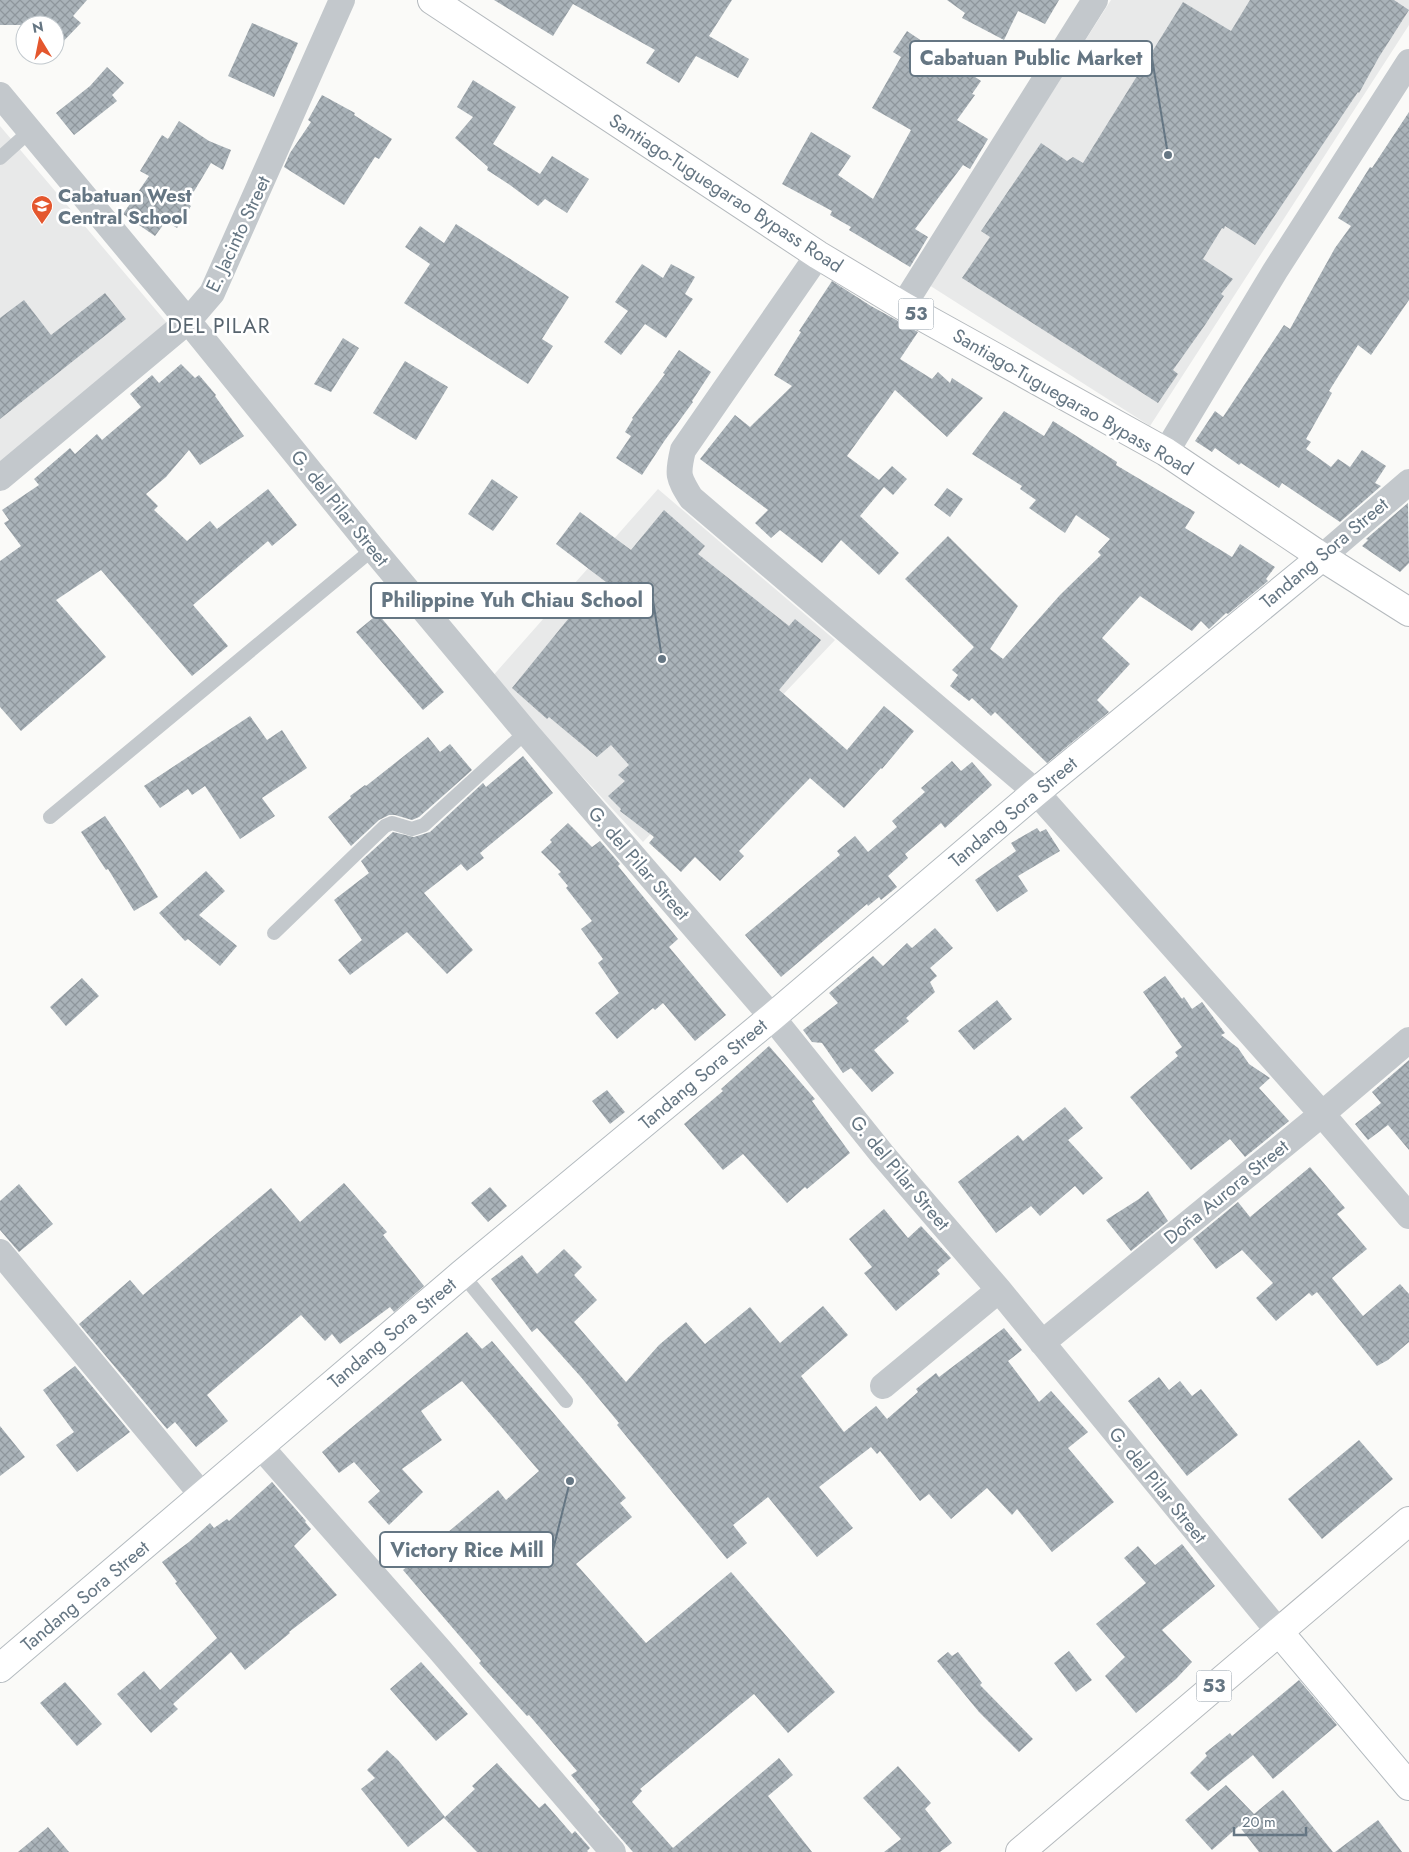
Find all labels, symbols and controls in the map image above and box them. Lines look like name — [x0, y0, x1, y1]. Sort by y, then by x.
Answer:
north arrow — [15, 15, 65, 65]
text: N — [31, 16, 45, 38]
callout: Cabatuan Public Market — [910, 41, 1152, 76]
text: Cabatuan Public Market — [920, 44, 1143, 73]
street label: Santiago-Tuguegarao Bypass Road — [604, 107, 848, 279]
street label: E. Jacinto Street — [199, 171, 277, 297]
place label: Cabatuan West Central School — [58, 182, 192, 231]
school or university icon: Cabatuan West Central School — [30, 194, 54, 225]
road number: 53 — [898, 298, 934, 329]
district label: DEL PILAR — [168, 311, 270, 341]
street label: Santiago-Tuguegarao Bypass Road — [948, 322, 1198, 482]
street label: G. del Pilar Street — [285, 444, 396, 572]
street label: Tandang Sora Street — [1254, 491, 1394, 615]
callout: Philippine Yuh Chiau School — [371, 583, 653, 618]
text: Philippine Yuh Chiau School — [381, 586, 643, 615]
street label: Tandang Sora Street — [943, 750, 1083, 874]
street label: G. del Pilar Street — [582, 800, 696, 926]
street label: Tandang Sora Street — [633, 1012, 773, 1136]
street label: G. del Pilar Street — [844, 1110, 956, 1237]
street label: Doña Aurora Street — [1158, 1133, 1294, 1251]
street label: Tandang Sora Street — [322, 1271, 462, 1395]
street label: G. del Pilar Street — [1103, 1421, 1214, 1549]
callout: Victory Rice Mill — [380, 1532, 553, 1567]
street label: Tandang Sora Street — [15, 1534, 155, 1658]
text: Victory Rice Mill — [389, 1536, 544, 1565]
road number: 53 — [1196, 1670, 1232, 1702]
scale bar — [1234, 1804, 1306, 1836]
text: 20 m — [1242, 1811, 1276, 1833]

